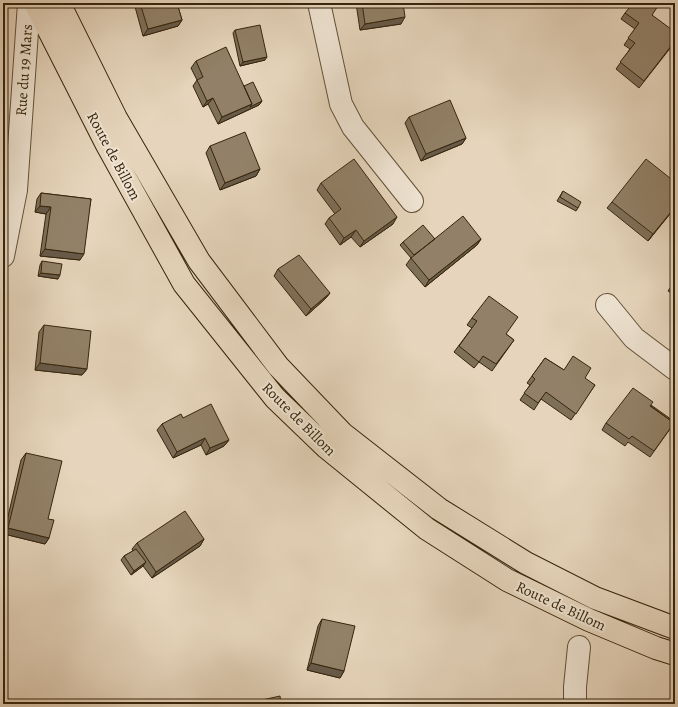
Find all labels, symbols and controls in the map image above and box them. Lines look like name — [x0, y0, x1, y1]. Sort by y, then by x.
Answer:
street label: Rue du 19 Mars — [11, 23, 37, 117]
street label: Route de Billom — [82, 108, 146, 204]
street label: Route de Billom — [258, 378, 341, 461]
street label: Route de Billom — [513, 576, 610, 636]

